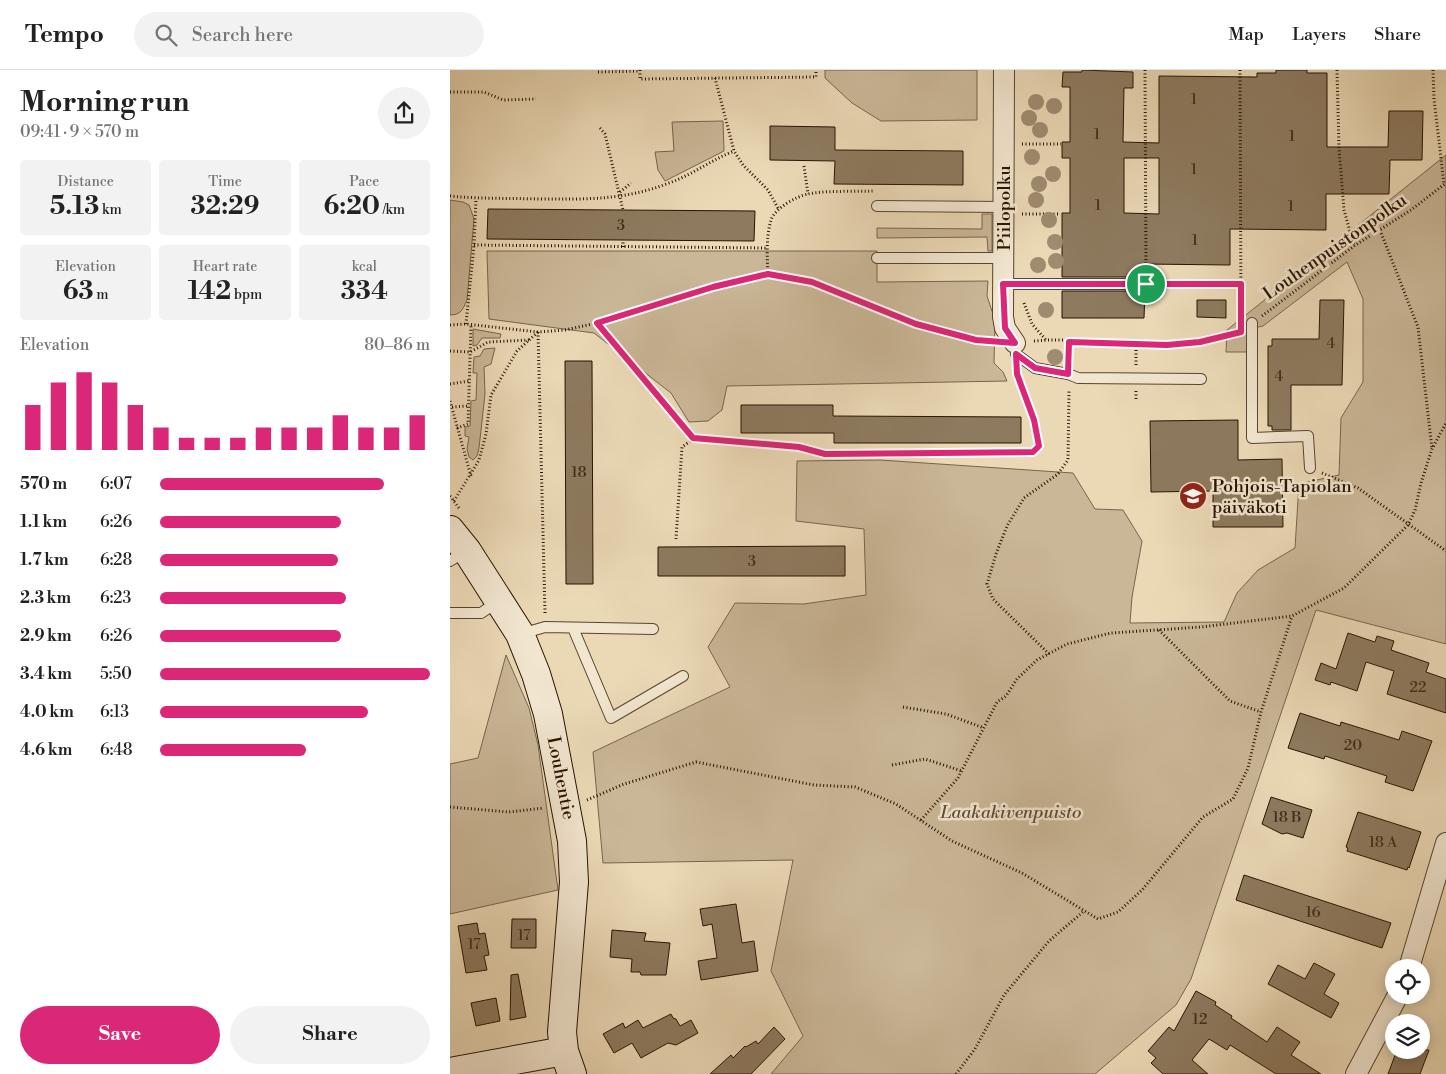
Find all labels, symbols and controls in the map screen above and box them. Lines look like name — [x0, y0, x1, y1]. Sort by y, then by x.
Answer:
search box — [134, 12, 484, 57]
text: Tempo — [25, 20, 104, 50]
icon: search — [152, 21, 180, 49]
text: Search here — [192, 23, 293, 47]
text: Map — [1229, 23, 1264, 46]
text: Layers — [1292, 23, 1346, 46]
text: Share — [1374, 23, 1421, 46]
text: Morning run — [20, 85, 189, 120]
button: share — [378, 87, 430, 139]
house number: 1 — [1191, 90, 1198, 109]
text: 09:41 · 9 × 570 m — [20, 122, 139, 142]
house number: 1 — [1094, 125, 1101, 144]
house number: 1 — [1289, 127, 1296, 146]
house number: 1 — [1191, 160, 1198, 179]
street label: Piilopolku — [993, 164, 1016, 251]
text: Distance — [57, 173, 114, 191]
text: Time — [208, 173, 242, 191]
text: Pace — [349, 173, 379, 191]
street label: Louhenpuistonpolku — [1259, 188, 1412, 305]
text: 5.13 — [50, 191, 99, 222]
text: 32:29 — [191, 191, 259, 222]
text: 6:20 — [324, 191, 380, 222]
house number: 1 — [1095, 196, 1102, 215]
house number: 1 — [1288, 197, 1295, 216]
text: km — [99, 201, 122, 219]
text: /km — [380, 201, 405, 219]
house number: 3 — [617, 216, 625, 235]
house number: 1 — [1192, 231, 1199, 250]
text: Elevation — [55, 258, 116, 276]
text: Heart rate — [193, 258, 257, 276]
text: kcal — [352, 258, 377, 276]
pin — [1125, 263, 1167, 305]
icon: arrive — [1132, 270, 1160, 298]
text: 63 — [63, 276, 93, 307]
text: 142 — [188, 276, 231, 307]
text: 334 — [341, 276, 388, 307]
text: m — [93, 286, 109, 304]
text: bpm — [231, 286, 262, 304]
house number: 4 — [1327, 334, 1336, 353]
text: Elevation — [20, 335, 89, 355]
text: 80–86 m — [364, 335, 430, 355]
house number: 4 — [1275, 367, 1284, 386]
house number: 18 — [571, 463, 587, 482]
text: 570 m — [20, 474, 67, 494]
text: 6:07 — [100, 474, 132, 494]
place label: Pohjois-Tapiolan päiväkoti — [1212, 475, 1352, 519]
school or university icon: Pohjois-Tapiolan päiväkoti — [1178, 481, 1208, 511]
text: 1.1 km — [20, 512, 67, 532]
text: 6:26 — [100, 512, 132, 532]
text: 1.7 km — [20, 550, 69, 570]
text: 6:28 — [100, 550, 132, 570]
house number: 3 — [748, 552, 756, 571]
text: 2.3 km — [20, 588, 71, 608]
text: 6:23 — [100, 588, 131, 608]
text: 2.9 km — [20, 626, 71, 646]
text: 6:26 — [100, 626, 132, 646]
text: 3.4 km — [20, 664, 72, 684]
text: 5:50 — [100, 664, 132, 684]
house number: 22 — [1409, 678, 1427, 697]
text: 4.0 km — [20, 702, 74, 722]
text: 6:13 — [100, 702, 129, 722]
street label: Louhentie — [542, 734, 580, 822]
house number: 20 — [1344, 736, 1362, 755]
text: 4.6 km — [20, 740, 72, 760]
text: 6:48 — [100, 740, 133, 760]
park label: Laakakivenpuisto — [940, 801, 1081, 824]
house number: 18 B — [1273, 808, 1302, 827]
house number: 18 A — [1369, 833, 1398, 852]
house number: 16 — [1305, 903, 1321, 922]
house number: 17 — [517, 926, 531, 945]
house number: 17 — [467, 935, 481, 954]
map controls — [1385, 959, 1430, 1059]
button: locate — [1385, 959, 1430, 1004]
button: Save — [20, 1006, 220, 1064]
button: Share — [230, 1006, 430, 1064]
house number: 12 — [1192, 1010, 1208, 1029]
button: layers — [1385, 1014, 1430, 1059]

